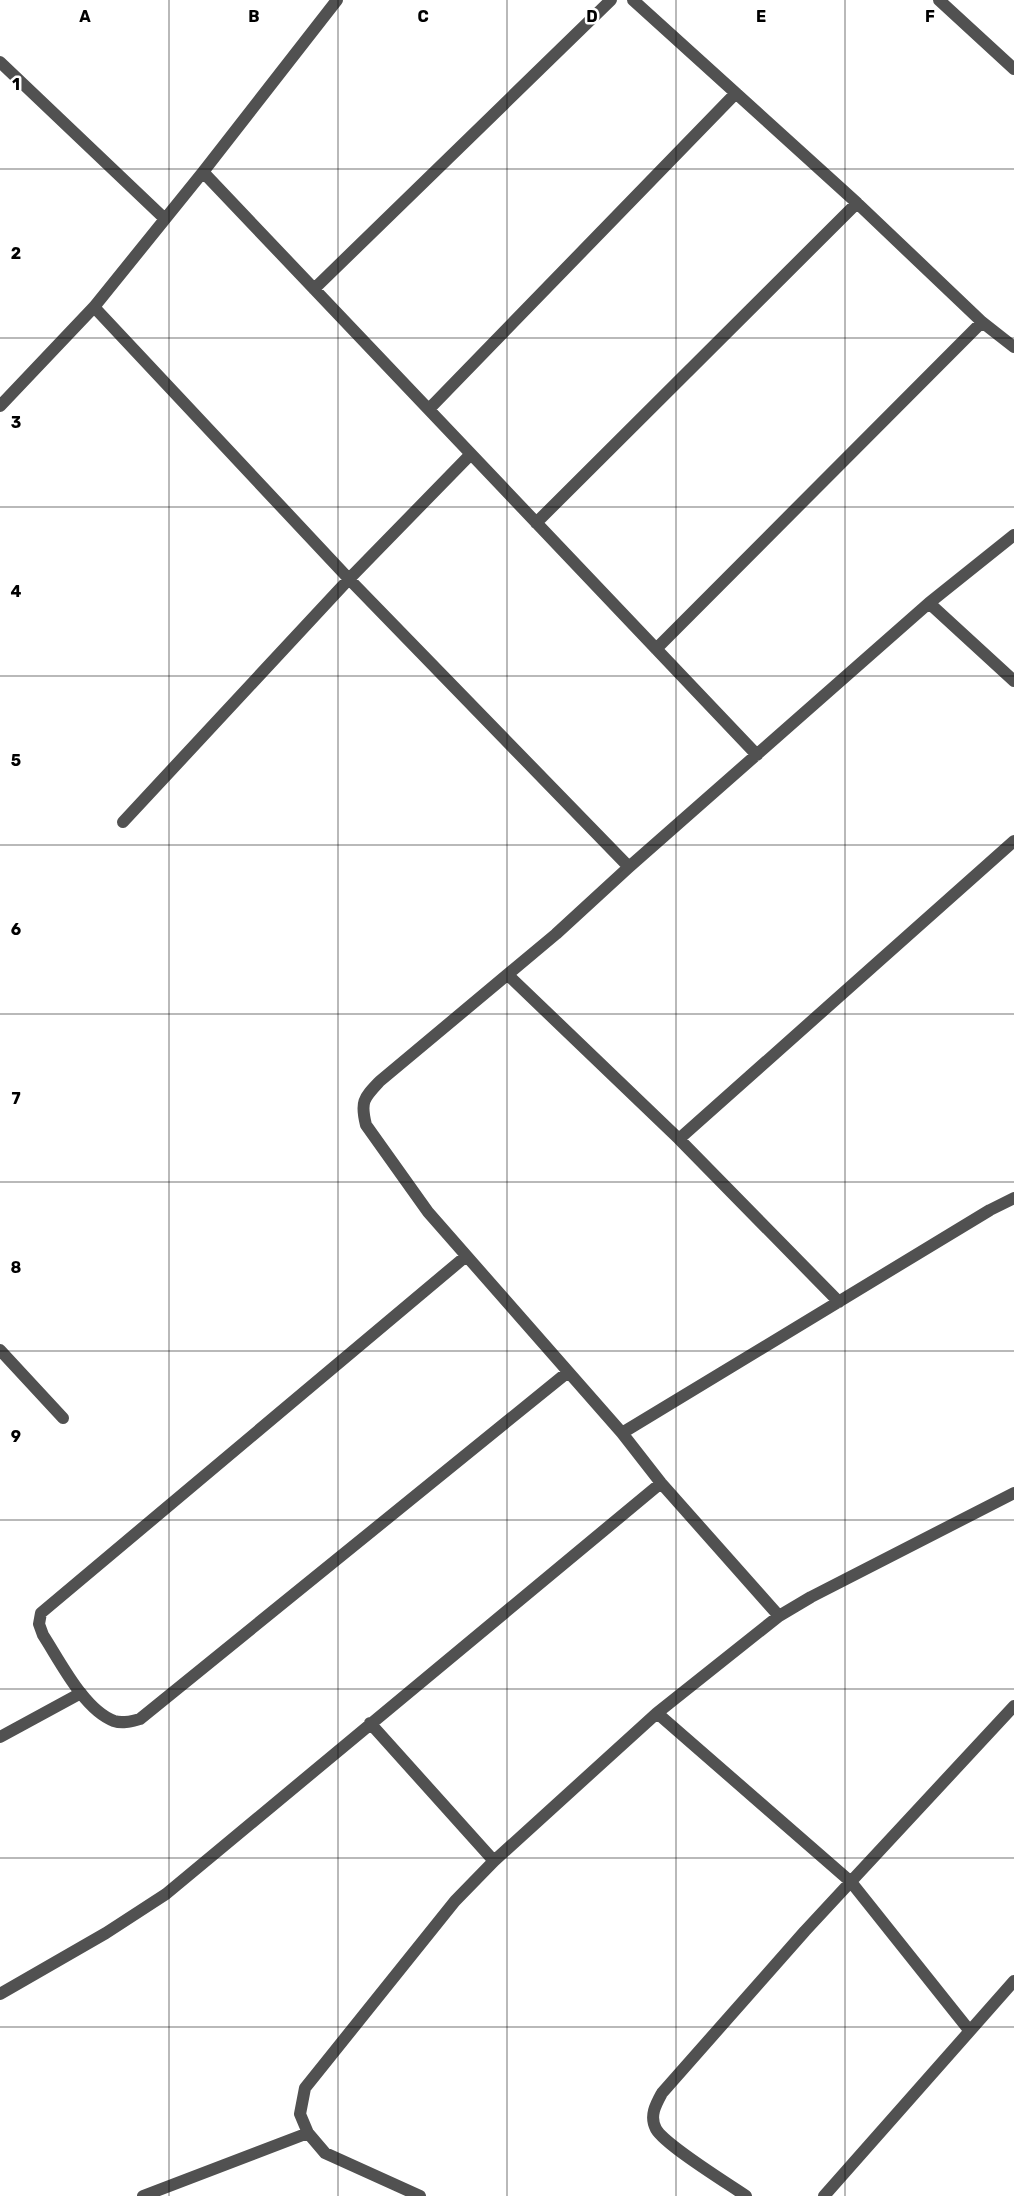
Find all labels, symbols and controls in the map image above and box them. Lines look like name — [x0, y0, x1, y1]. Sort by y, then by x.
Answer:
text: A — [79, 7, 91, 26]
text: B — [248, 7, 260, 26]
text: C — [417, 7, 429, 26]
text: D — [586, 7, 598, 26]
text: E — [756, 7, 766, 26]
text: F — [925, 7, 935, 26]
text: 1 — [12, 75, 20, 94]
text: 2 — [11, 244, 21, 263]
text: 3 — [11, 413, 21, 432]
text: 4 — [11, 582, 22, 601]
text: 5 — [11, 751, 21, 770]
text: 6 — [11, 920, 21, 939]
text: 7 — [11, 1089, 21, 1108]
text: 8 — [11, 1258, 22, 1277]
text: 9 — [11, 1427, 21, 1446]

